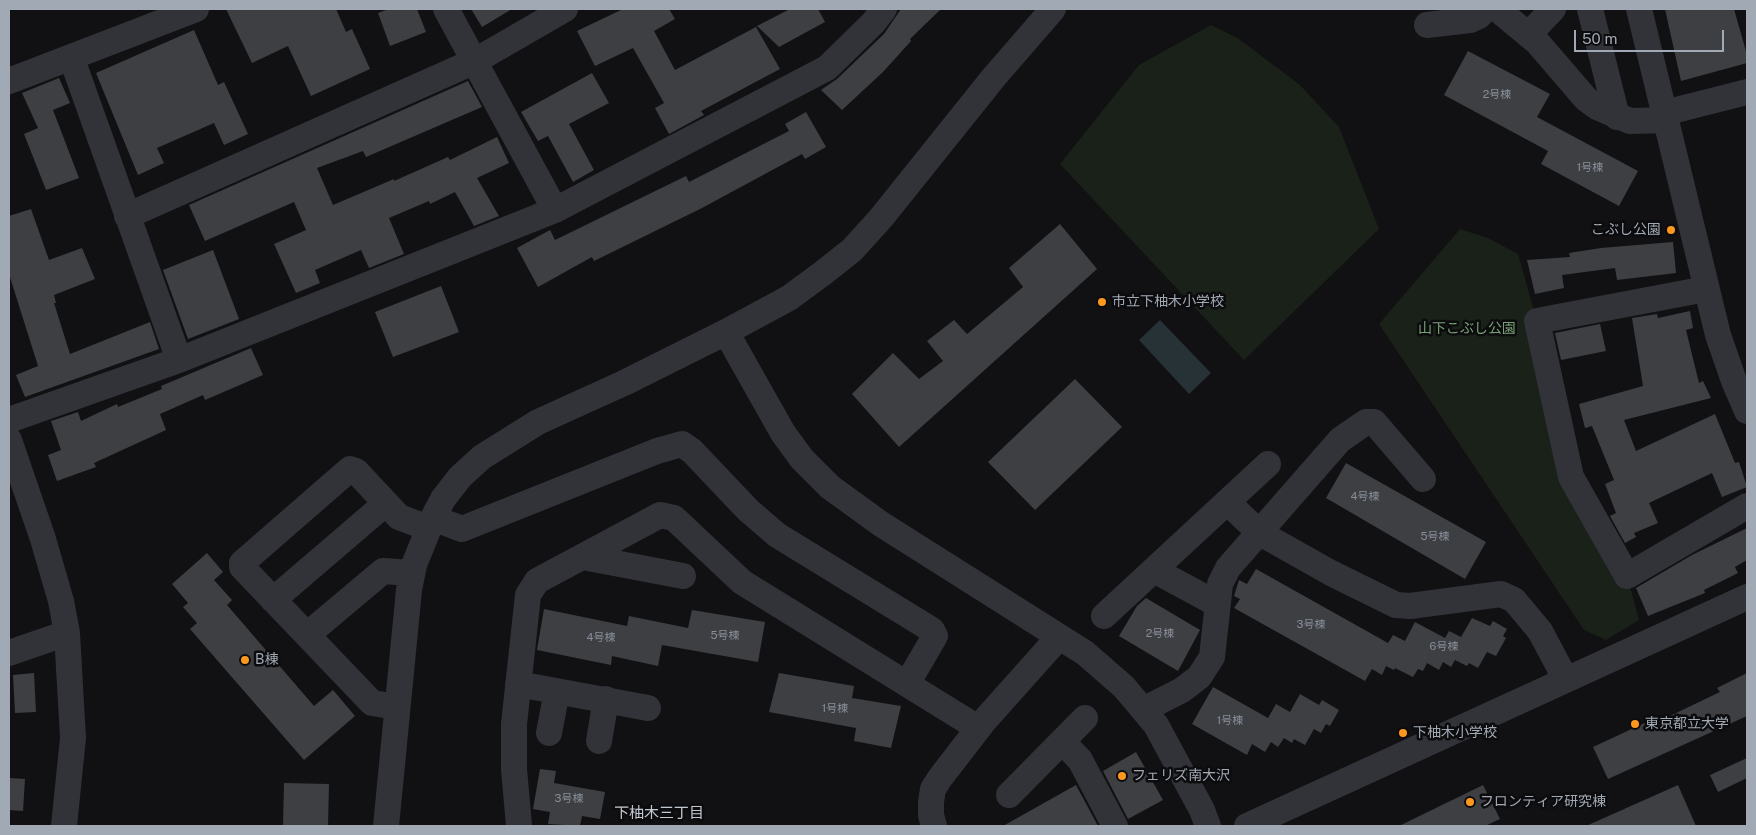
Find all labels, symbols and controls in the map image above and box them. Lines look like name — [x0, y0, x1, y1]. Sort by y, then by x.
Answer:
scale bar — [1576, 20, 1726, 52]
text: 50 m — [1582, 30, 1617, 47]
house number: 2号棟 — [1483, 88, 1511, 102]
house number: 1号棟 — [1577, 161, 1603, 175]
place label: こぶし公園 — [1591, 222, 1661, 238]
marker: こぶし公園 — [1665, 224, 1677, 236]
place label: 市立下柚木小学校 — [1112, 294, 1224, 310]
marker: 市立下柚木小学校 — [1096, 296, 1108, 308]
park label: 山下こぶし公園 — [1418, 321, 1516, 337]
house number: 4号棟 — [1351, 490, 1379, 504]
house number: 5号棟 — [1420, 530, 1450, 544]
house number: 3号棟 — [1297, 618, 1325, 632]
house number: 2号棟 — [1146, 627, 1174, 641]
house number: 5号棟 — [710, 629, 740, 643]
house number: 4号棟 — [587, 631, 615, 645]
house number: 6号棟 — [1430, 640, 1458, 654]
place label: B棟 — [255, 652, 278, 668]
marker: B棟 — [239, 654, 251, 666]
house number: 1号棟 — [822, 702, 848, 716]
house number: 1号棟 — [1217, 714, 1243, 728]
place label: 東京都立大学 — [1645, 716, 1729, 732]
marker: 東京都立大学 — [1629, 718, 1641, 730]
place label: 下柚木小学校 — [1413, 725, 1497, 741]
marker: 下柚木小学校 — [1397, 727, 1409, 739]
place label: フェリズ南大沢 — [1132, 768, 1230, 784]
marker: フェリズ南大沢 — [1116, 770, 1128, 782]
house number: 3号棟 — [555, 792, 583, 806]
place label: フロンティア研究棟 — [1480, 794, 1606, 810]
marker: フロンティア研究棟 — [1464, 796, 1476, 808]
district label: 下柚木三丁目 — [614, 804, 704, 822]

